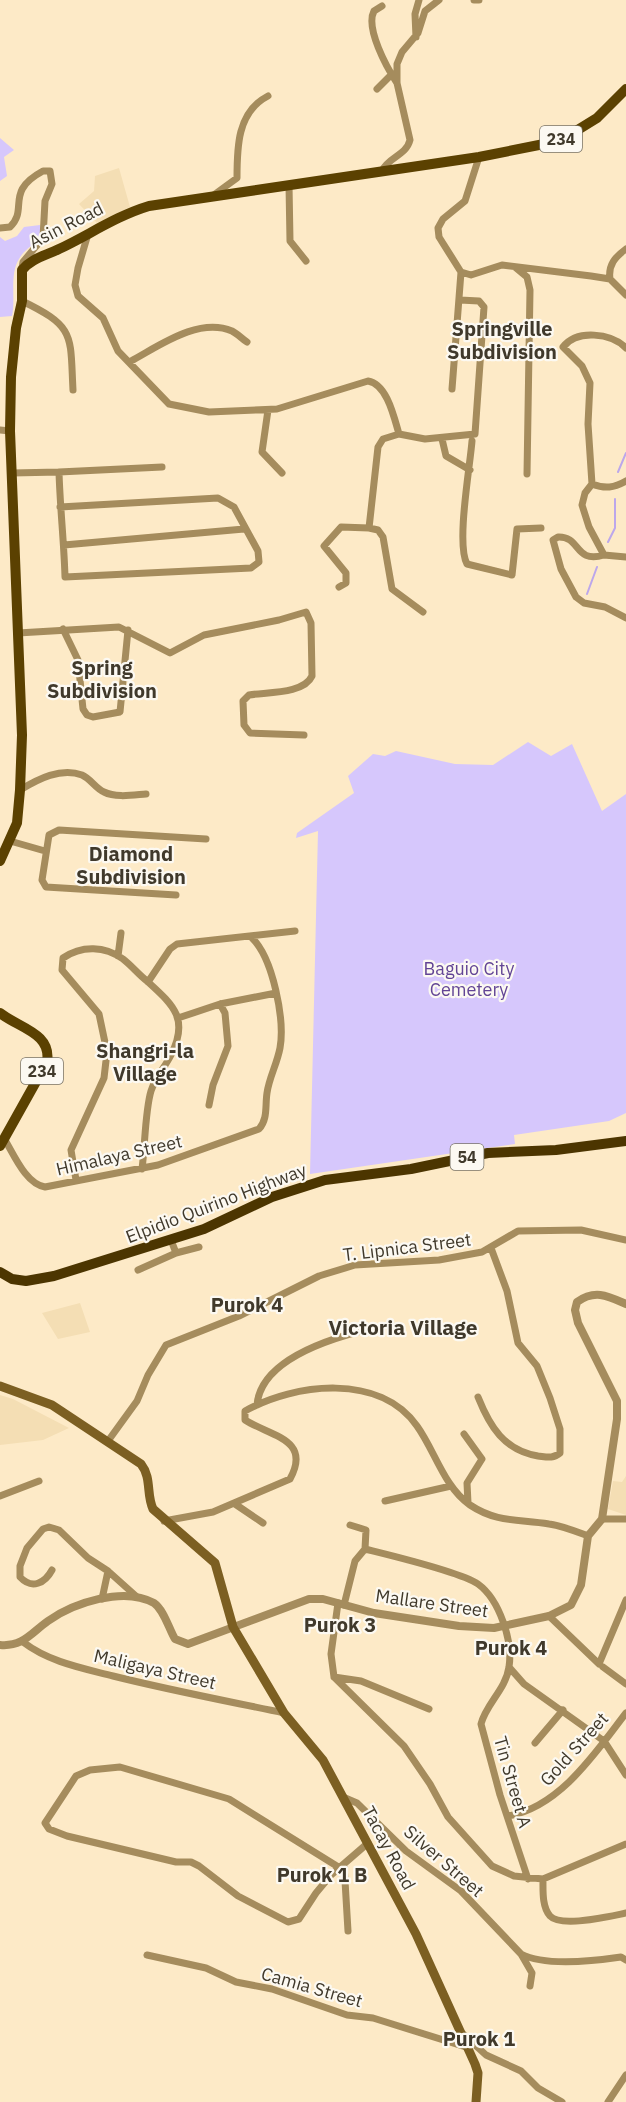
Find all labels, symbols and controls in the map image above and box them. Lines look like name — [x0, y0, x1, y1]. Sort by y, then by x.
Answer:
road number: 234 — [540, 126, 582, 152]
street label: Asin Road — [25, 196, 107, 254]
district label: Springville Subdivision — [447, 315, 557, 365]
district label: Spring Subdivision — [47, 654, 157, 704]
district label: Diamond Subdivision — [76, 840, 186, 890]
park label: Baguio City Cemetery — [424, 957, 514, 1001]
district label: Shangri-la Village — [96, 1037, 194, 1087]
road number: 234 — [21, 1058, 63, 1084]
street label: Himalaya Street — [54, 1129, 184, 1181]
road number: 54 — [450, 1144, 484, 1170]
street label: Elpidio Quirino Highway — [122, 1158, 310, 1248]
street label: T. Lipnica Street — [342, 1228, 472, 1266]
district label: Purok 4 — [211, 1291, 283, 1318]
district label: Victoria Village — [328, 1313, 478, 1341]
street label: Mallare Street — [374, 1584, 490, 1622]
district label: Purok 3 — [304, 1611, 376, 1638]
district label: Purok 4 — [475, 1634, 547, 1661]
street label: Maligaya Street — [92, 1644, 218, 1694]
street label: Gold Street — [535, 1707, 613, 1791]
street label: Tin Street A — [489, 1733, 537, 1831]
street label: Tacay Road — [357, 1802, 421, 1894]
street label: Silver Street — [399, 1820, 489, 1902]
district label: Purok 1 B — [277, 1861, 367, 1888]
street label: Camia Street — [259, 1962, 365, 2012]
district label: Purok 1 — [443, 2025, 515, 2052]

